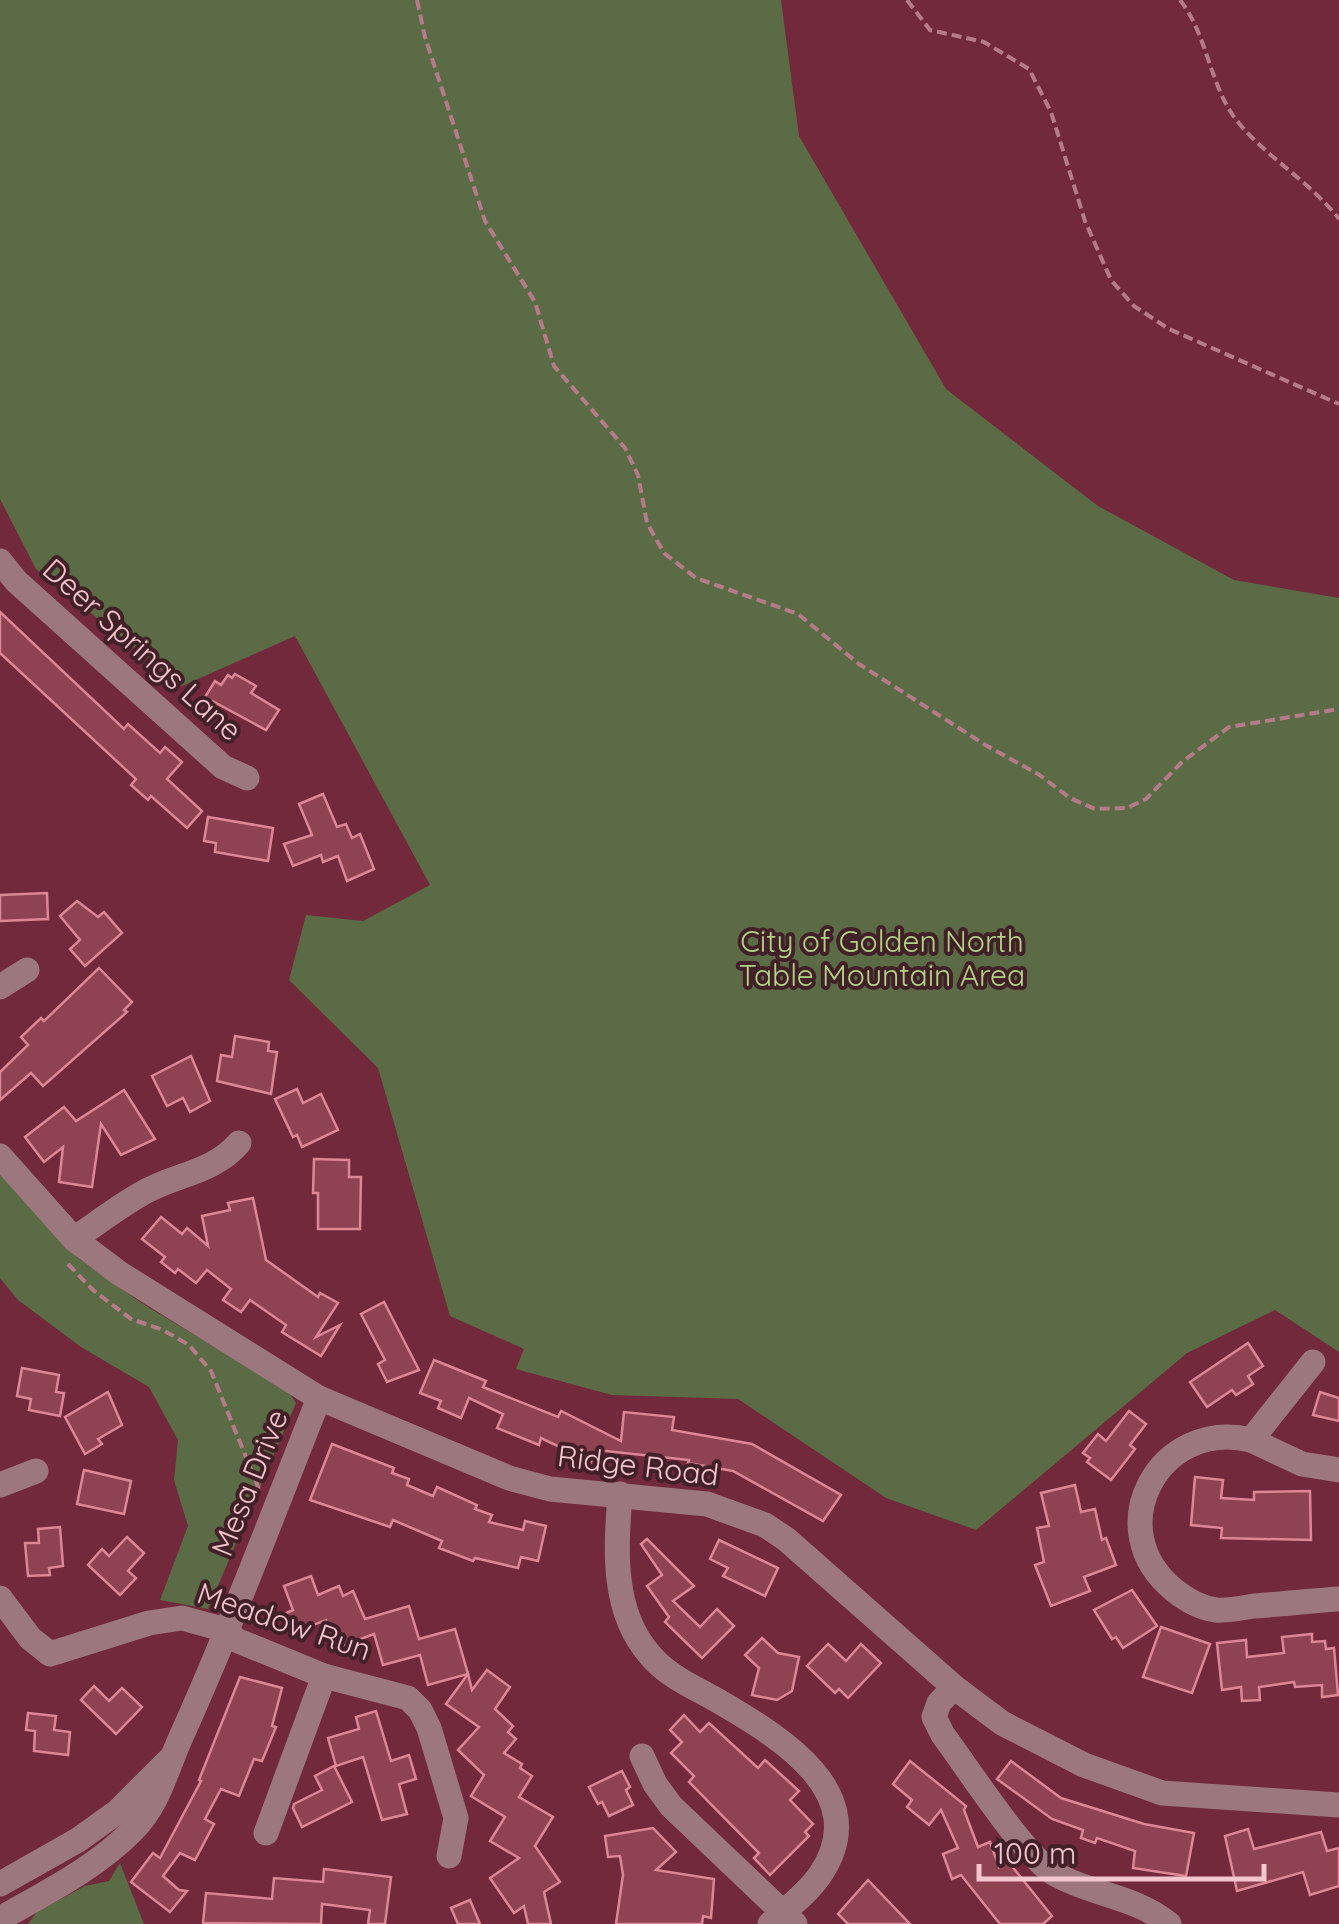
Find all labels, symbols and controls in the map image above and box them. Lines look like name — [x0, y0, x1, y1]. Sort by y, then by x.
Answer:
street label: Deer Springs Lane — [35, 550, 250, 749]
park label: City of Golden North Table Mountain Area — [739, 922, 1025, 994]
street label: Mesa Drive — [202, 1404, 296, 1561]
street label: Ridge Road — [555, 1436, 721, 1494]
street label: Meadow Run — [192, 1574, 376, 1669]
scale bar — [979, 1819, 1264, 1881]
text: 100 m — [994, 1834, 1076, 1872]

